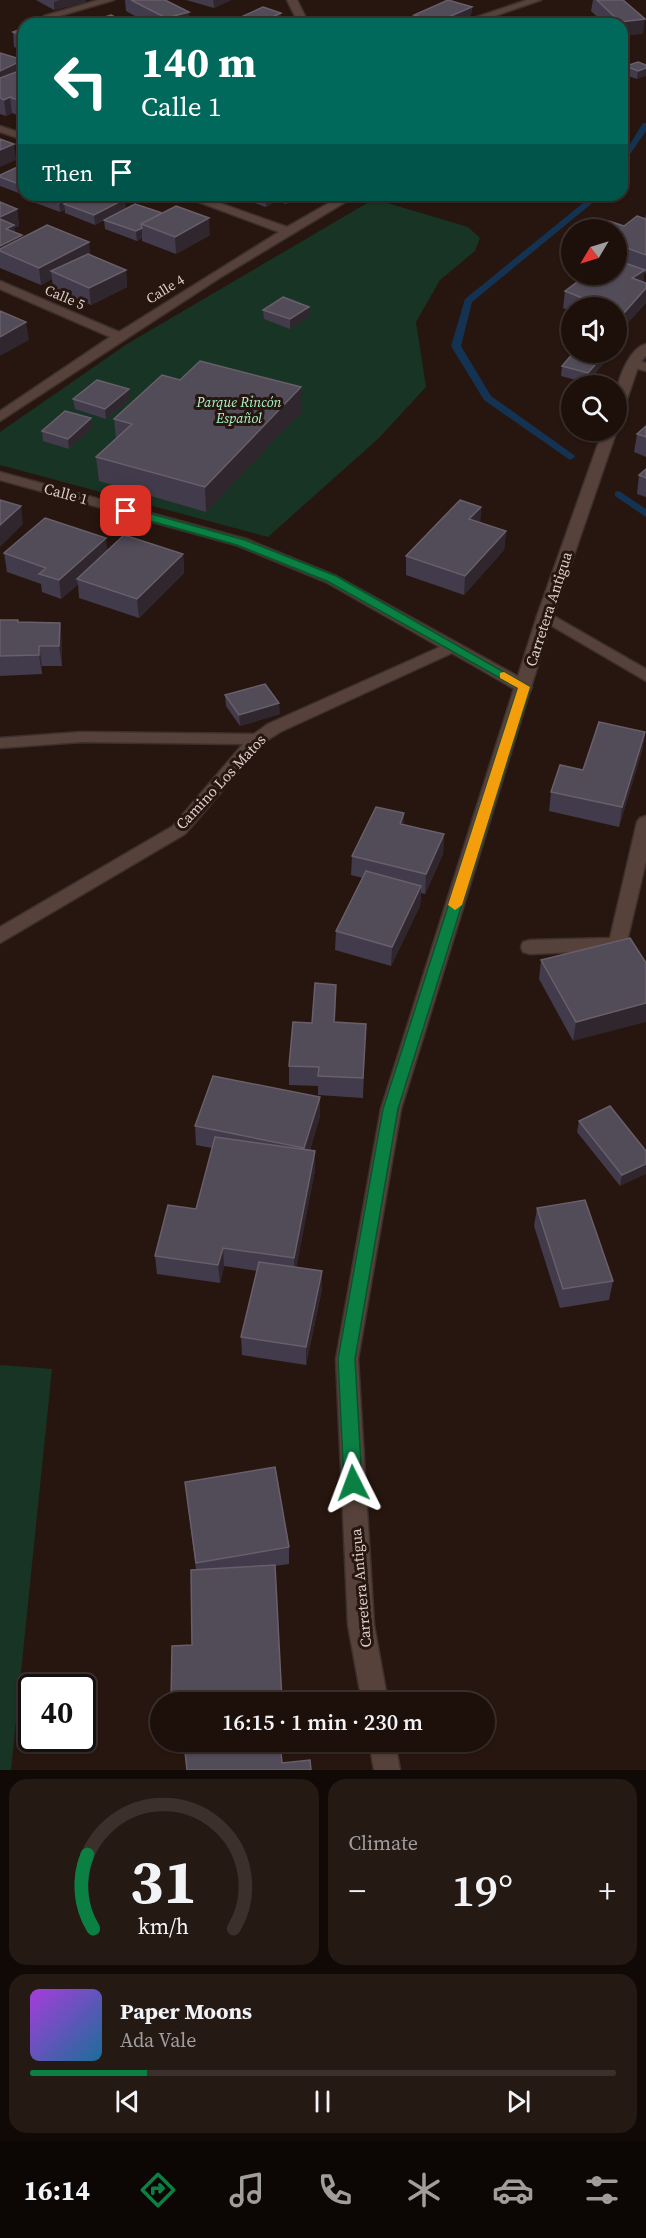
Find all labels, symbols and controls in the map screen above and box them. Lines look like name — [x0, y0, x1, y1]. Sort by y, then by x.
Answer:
text: 140 m — [141, 33, 256, 91]
icon: left — [42, 42, 120, 120]
text: Calle 1 — [141, 88, 221, 125]
icon: arrive — [105, 156, 138, 189]
text: Then — [42, 158, 93, 188]
north arrow — [561, 219, 627, 285]
map controls — [561, 219, 627, 441]
street label: Calle 4 — [142, 269, 188, 309]
street label: Calle 5 — [42, 280, 88, 314]
button: sound — [561, 297, 627, 363]
button: search — [561, 375, 627, 441]
park label: Parque Rincón Español — [196, 392, 282, 428]
street label: Calle 1 — [42, 478, 90, 509]
pin — [100, 485, 151, 536]
icon: arrive — [109, 494, 142, 527]
street label: Carretera Antigua — [520, 548, 577, 669]
street label: Camino Los Matos — [171, 729, 270, 834]
position arrow — [321, 1451, 385, 1515]
street label: Carretera Antigua — [345, 1527, 376, 1648]
speed limit sign: 40 — [18, 1674, 96, 1752]
text: 16:15 · 1 min · 230 m — [222, 1707, 423, 1737]
text: Climate — [349, 1829, 418, 1857]
text: 31 — [130, 1838, 198, 1924]
text: 19° — [451, 1859, 513, 1921]
text: − — [349, 1868, 366, 1913]
text: + — [599, 1868, 616, 1913]
text: km/h — [138, 1912, 189, 1941]
text: Paper Moons — [120, 1996, 252, 2026]
text: Ada Vale — [120, 2026, 196, 2054]
icon: previous — [111, 2085, 144, 2118]
icon: pause — [306, 2085, 339, 2118]
icon: next — [502, 2085, 535, 2118]
icon: directions — [137, 2169, 179, 2211]
icon: music — [226, 2169, 268, 2211]
icon: phone — [314, 2169, 356, 2211]
icon: climate — [403, 2169, 445, 2211]
icon: car — [492, 2169, 534, 2211]
icon: filters — [581, 2169, 623, 2211]
text: 16:14 — [23, 2172, 90, 2209]

